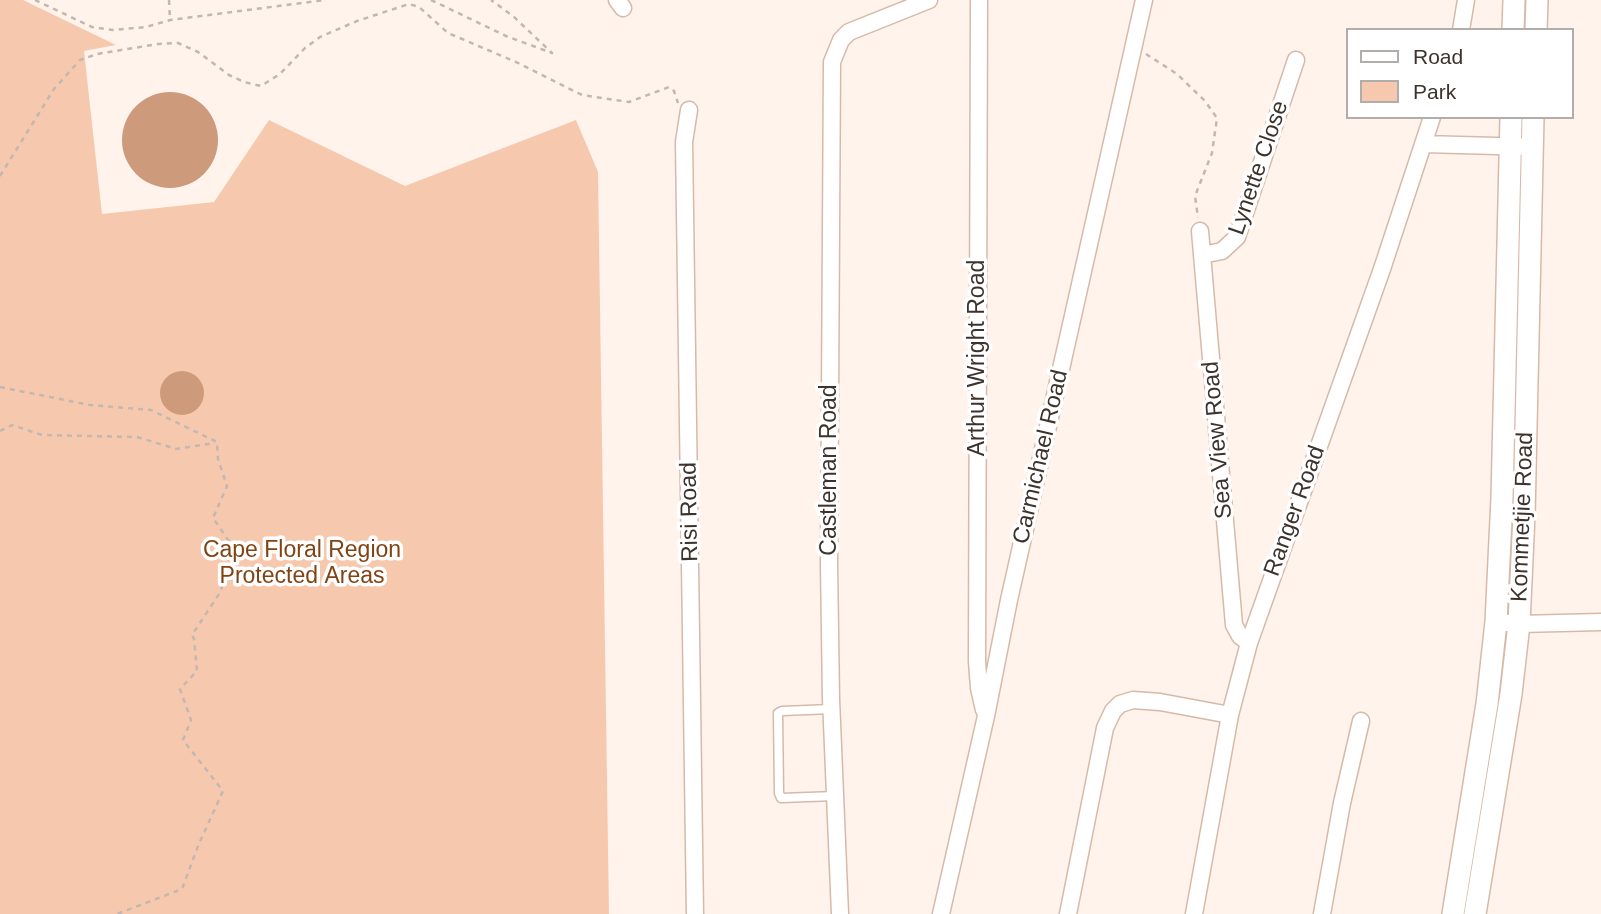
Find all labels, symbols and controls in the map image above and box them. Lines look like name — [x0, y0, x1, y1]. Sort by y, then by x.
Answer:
legend — [1346, 28, 1573, 119]
text: Road — [1413, 45, 1463, 68]
text: Park — [1413, 80, 1456, 103]
street label: Lynette Close — [1223, 97, 1295, 239]
street label: Arthur Wright Road — [964, 260, 992, 456]
street label: Sea View Road — [1197, 360, 1239, 520]
street label: Carmichael Road — [1008, 367, 1074, 547]
street label: Castleman Road — [816, 384, 844, 556]
street label: Kommetjie Road — [1506, 432, 1540, 602]
street label: Ranger Road — [1259, 442, 1331, 580]
street label: Risi Road — [675, 462, 705, 562]
park label: Cape Floral Region Protected Areas — [203, 537, 401, 591]

